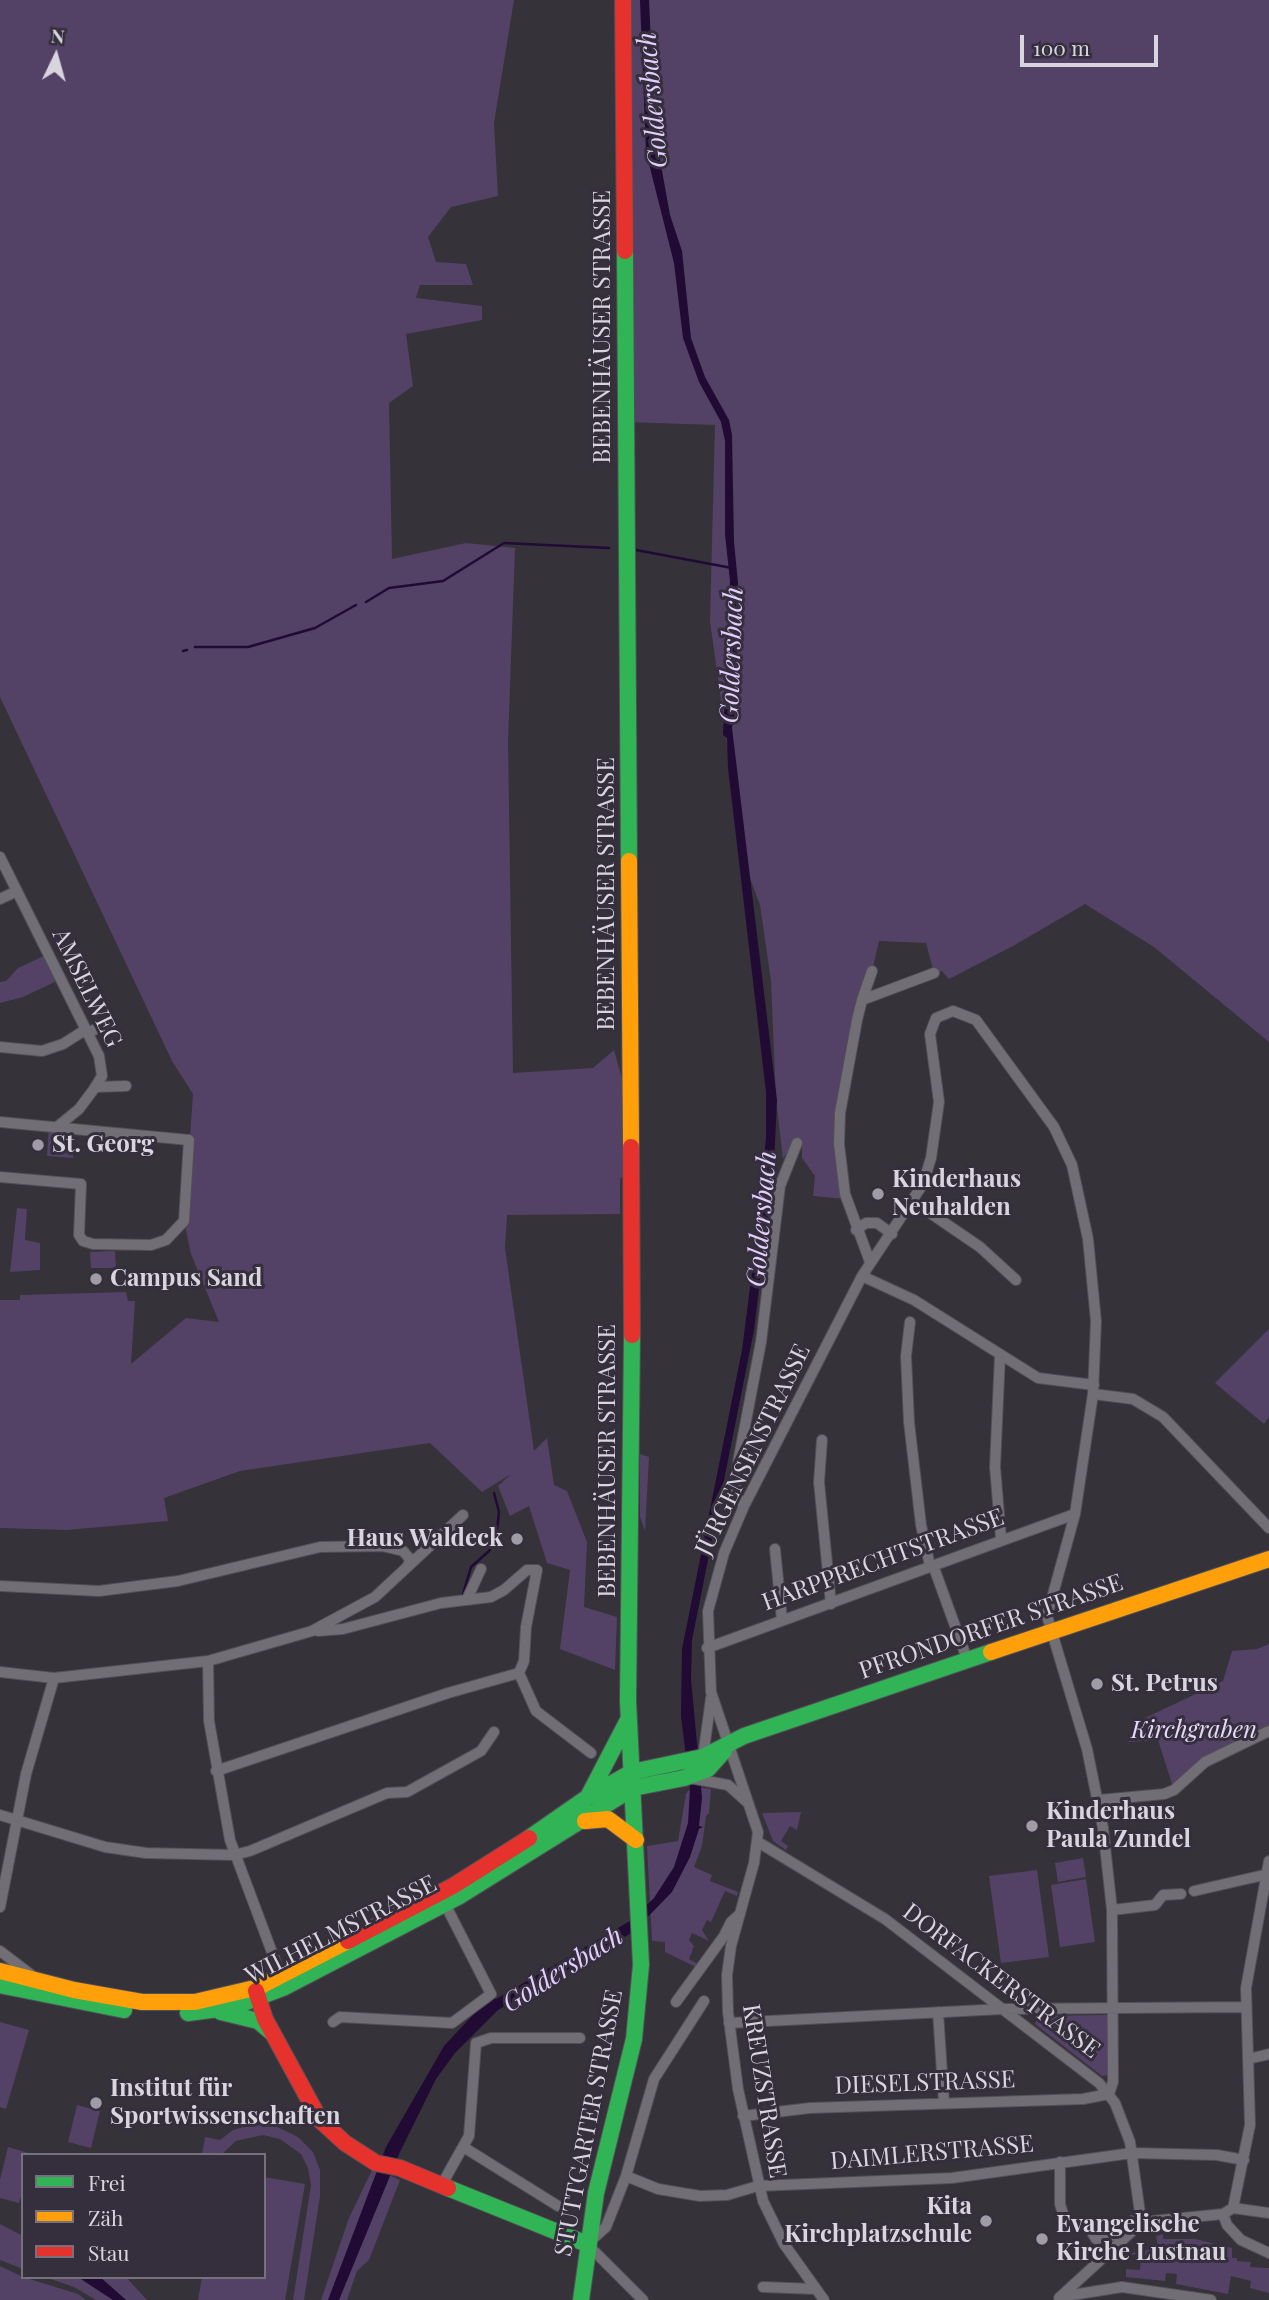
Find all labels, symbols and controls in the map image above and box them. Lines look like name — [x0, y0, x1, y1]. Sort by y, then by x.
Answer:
north arrow — [21, 21, 91, 91]
scale bar — [1024, 21, 1162, 65]
text: N — [50, 22, 66, 49]
water label: Goldersbach — [632, 31, 674, 169]
text: 100 m — [1033, 33, 1090, 61]
street label: BEBENHÄUSER STRASSE — [589, 190, 617, 464]
water label: Goldersbach — [714, 586, 750, 724]
street label: BEBENHÄUSER STRASSE — [593, 757, 621, 1031]
street label: AMSELWEG — [46, 924, 128, 1052]
place label: St. Georg — [52, 1131, 154, 1159]
marker: St. Georg — [30, 1137, 46, 1153]
water label: Goldersbach — [741, 1150, 783, 1288]
place label: Kinderhaus Neuhalden — [892, 1166, 1021, 1222]
marker: Kinderhaus Neuhalden — [870, 1186, 886, 1202]
place label: Campus Sand — [110, 1265, 262, 1293]
marker: Campus Sand — [88, 1271, 104, 1287]
street label: BEBENHÄUSER STRASSE — [594, 1324, 622, 1598]
street label: JÜRGENSENSTRASSE — [689, 1340, 817, 1560]
street label: HARPPRECHTSTRASSE — [758, 1503, 1008, 1617]
place label: Haus Waldeck — [347, 1525, 503, 1553]
marker: Haus Waldeck — [509, 1531, 525, 1547]
street label: PFRONDORFER STRASSE — [855, 1568, 1127, 1686]
place label: St. Petrus — [1111, 1670, 1218, 1698]
marker: St. Petrus — [1089, 1676, 1105, 1692]
park label: Kirchgraben — [1131, 1717, 1257, 1745]
place label: Kinderhaus Paula Zundel — [1046, 1798, 1191, 1854]
marker: Kinderhaus Paula Zundel — [1024, 1818, 1040, 1834]
street label: WILHELMSTRASSE — [241, 1869, 441, 1991]
street label: DORFACKERSTRASSE — [897, 1897, 1105, 2065]
water label: Goldersbach — [497, 1921, 629, 2019]
street label: STUTTGARTER STRASSE — [549, 1987, 629, 2259]
street label: KREUZSTRASSE — [736, 2002, 792, 2180]
street label: DIESELSTRASSE — [834, 2065, 1016, 2101]
place label: Institut für Sportwissenschaften — [110, 2075, 340, 2131]
marker: Institut für Sportwissenschaften — [88, 2095, 104, 2111]
street label: DAIMLERSTRASSE — [829, 2130, 1035, 2176]
legend — [21, 2153, 266, 2279]
text: Frei — [88, 2168, 126, 2196]
place label: Kita Kirchplatzschule — [784, 2193, 972, 2249]
text: Zäh — [88, 2203, 123, 2231]
place label: Evangelische Kirche Lustnau — [1056, 2211, 1226, 2267]
marker: Kita Kirchplatzschule — [978, 2213, 994, 2229]
marker: Evangelische Kirche Lustnau — [1034, 2231, 1050, 2247]
text: Stau — [88, 2238, 129, 2266]

